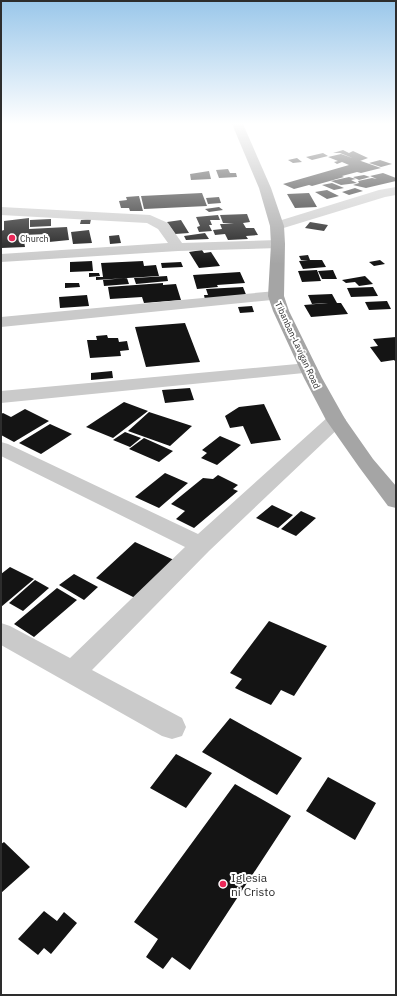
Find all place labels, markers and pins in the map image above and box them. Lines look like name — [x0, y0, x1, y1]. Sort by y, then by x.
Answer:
marker: Church — [7, 233, 17, 243]
place label: Church — [20, 233, 49, 244]
place label: Iglesia ni Cristo — [231, 870, 275, 899]
marker: Iglesia ni Cristo — [218, 879, 228, 889]

